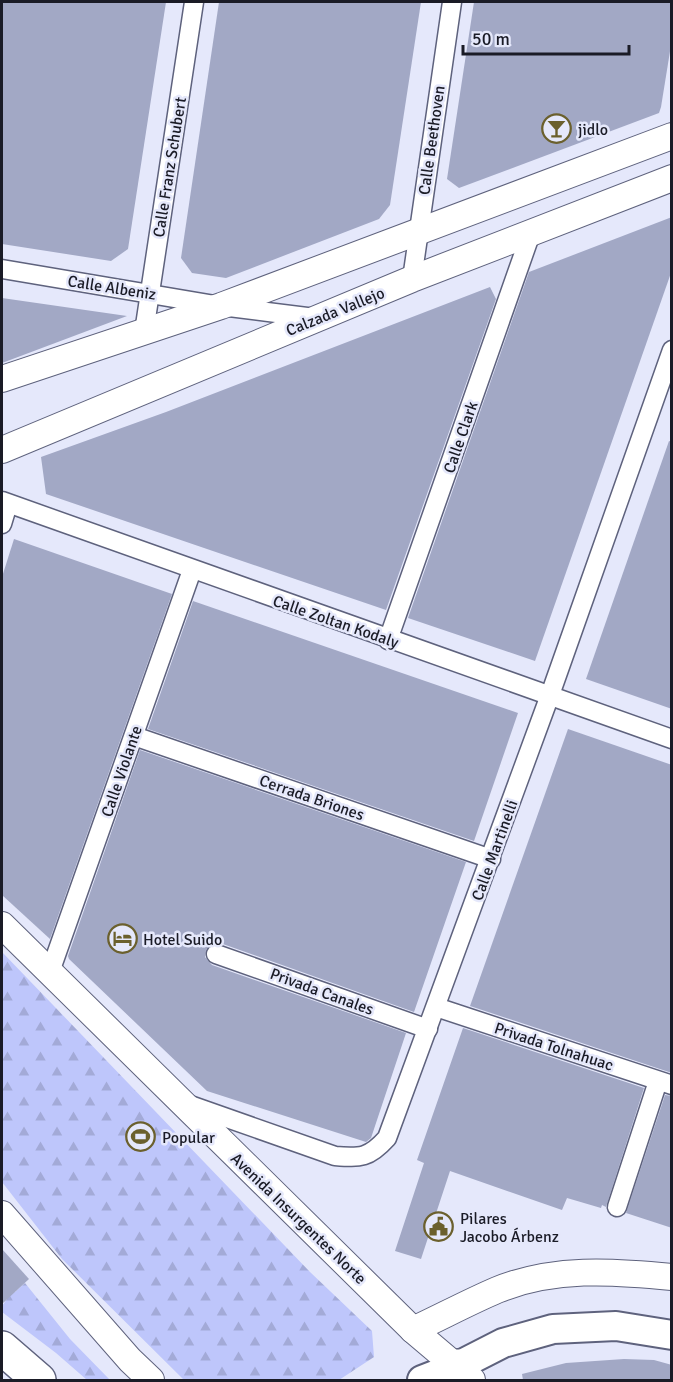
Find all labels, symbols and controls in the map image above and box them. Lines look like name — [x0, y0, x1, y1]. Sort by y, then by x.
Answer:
scale bar — [463, 18, 630, 56]
text: 50 m — [472, 28, 510, 50]
street label: Calle Beethoven — [414, 84, 450, 196]
street label: Calle Franz Schubert — [149, 95, 191, 239]
bar icon: jidlo — [541, 113, 573, 145]
place label: jidlo — [578, 120, 608, 140]
street label: Calle Albeniz — [66, 271, 157, 305]
street label: Calzada Vallejo — [283, 283, 388, 341]
street label: Calle Clark — [439, 399, 483, 476]
street label: Calle Zoltan Kodaly — [270, 591, 402, 653]
street label: Calle Violante — [97, 723, 147, 820]
street label: Cerrada Briones — [257, 771, 367, 825]
street label: Calle Martinelli — [467, 797, 522, 903]
hotel icon: Hotel Suido — [106, 923, 138, 955]
place label: Hotel Suido — [143, 930, 222, 950]
street label: Privada Canales — [267, 964, 376, 1020]
street label: Privada Tolnahuac — [492, 1018, 616, 1076]
sports icon: Popular — [125, 1121, 157, 1153]
place label: Popular — [162, 1128, 215, 1148]
street label: Avenida Insurgentes Norte — [226, 1149, 370, 1289]
place label: Pilares Jacobo Árbenz — [460, 1209, 559, 1247]
public building icon: Pilares Jacobo Árbenz — [423, 1211, 455, 1243]

